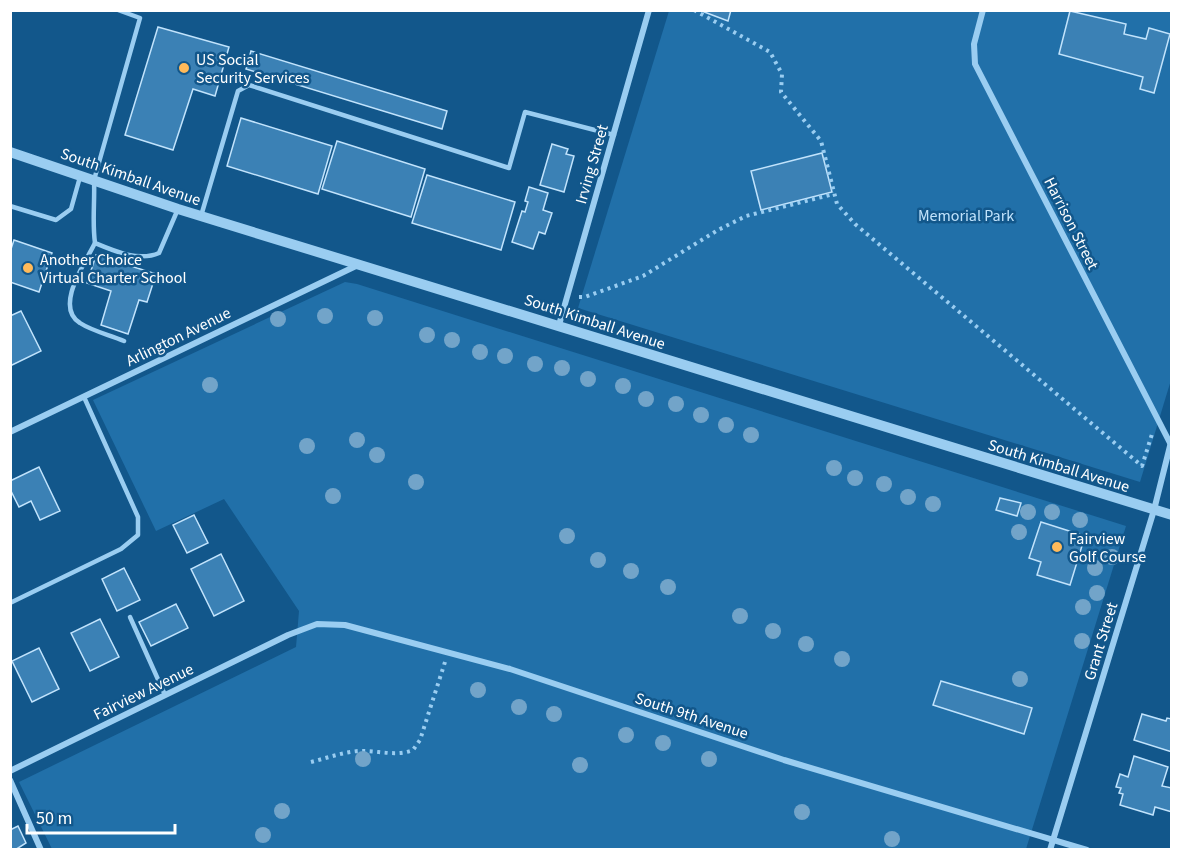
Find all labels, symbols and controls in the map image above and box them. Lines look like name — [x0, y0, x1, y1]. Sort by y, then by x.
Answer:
place label: US Social Security Services — [196, 49, 310, 89]
marker: US Social Security Services — [177, 61, 191, 75]
street label: Irving Street — [570, 121, 614, 207]
street label: South Kimball Avenue — [58, 143, 204, 211]
street label: Harrison Street — [1038, 173, 1104, 274]
park label: Memorial Park — [918, 205, 1014, 227]
place label: Another Choice Virtual Charter School — [40, 249, 187, 289]
marker: Another Choice Virtual Charter School — [21, 261, 35, 275]
street label: South Kimball Avenue — [521, 289, 668, 355]
street label: Arlington Avenue — [122, 302, 235, 372]
street label: South Kimball Avenue — [985, 434, 1132, 498]
place label: Fairview Golf Course — [1069, 528, 1146, 568]
marker: Fairview Golf Course — [1050, 540, 1064, 554]
street label: Grant Street — [1079, 599, 1123, 683]
street label: Fairview Avenue — [90, 658, 197, 726]
street label: South 9th Avenue — [632, 687, 751, 745]
scale bar — [27, 797, 176, 835]
text: 50 m — [36, 806, 72, 831]

